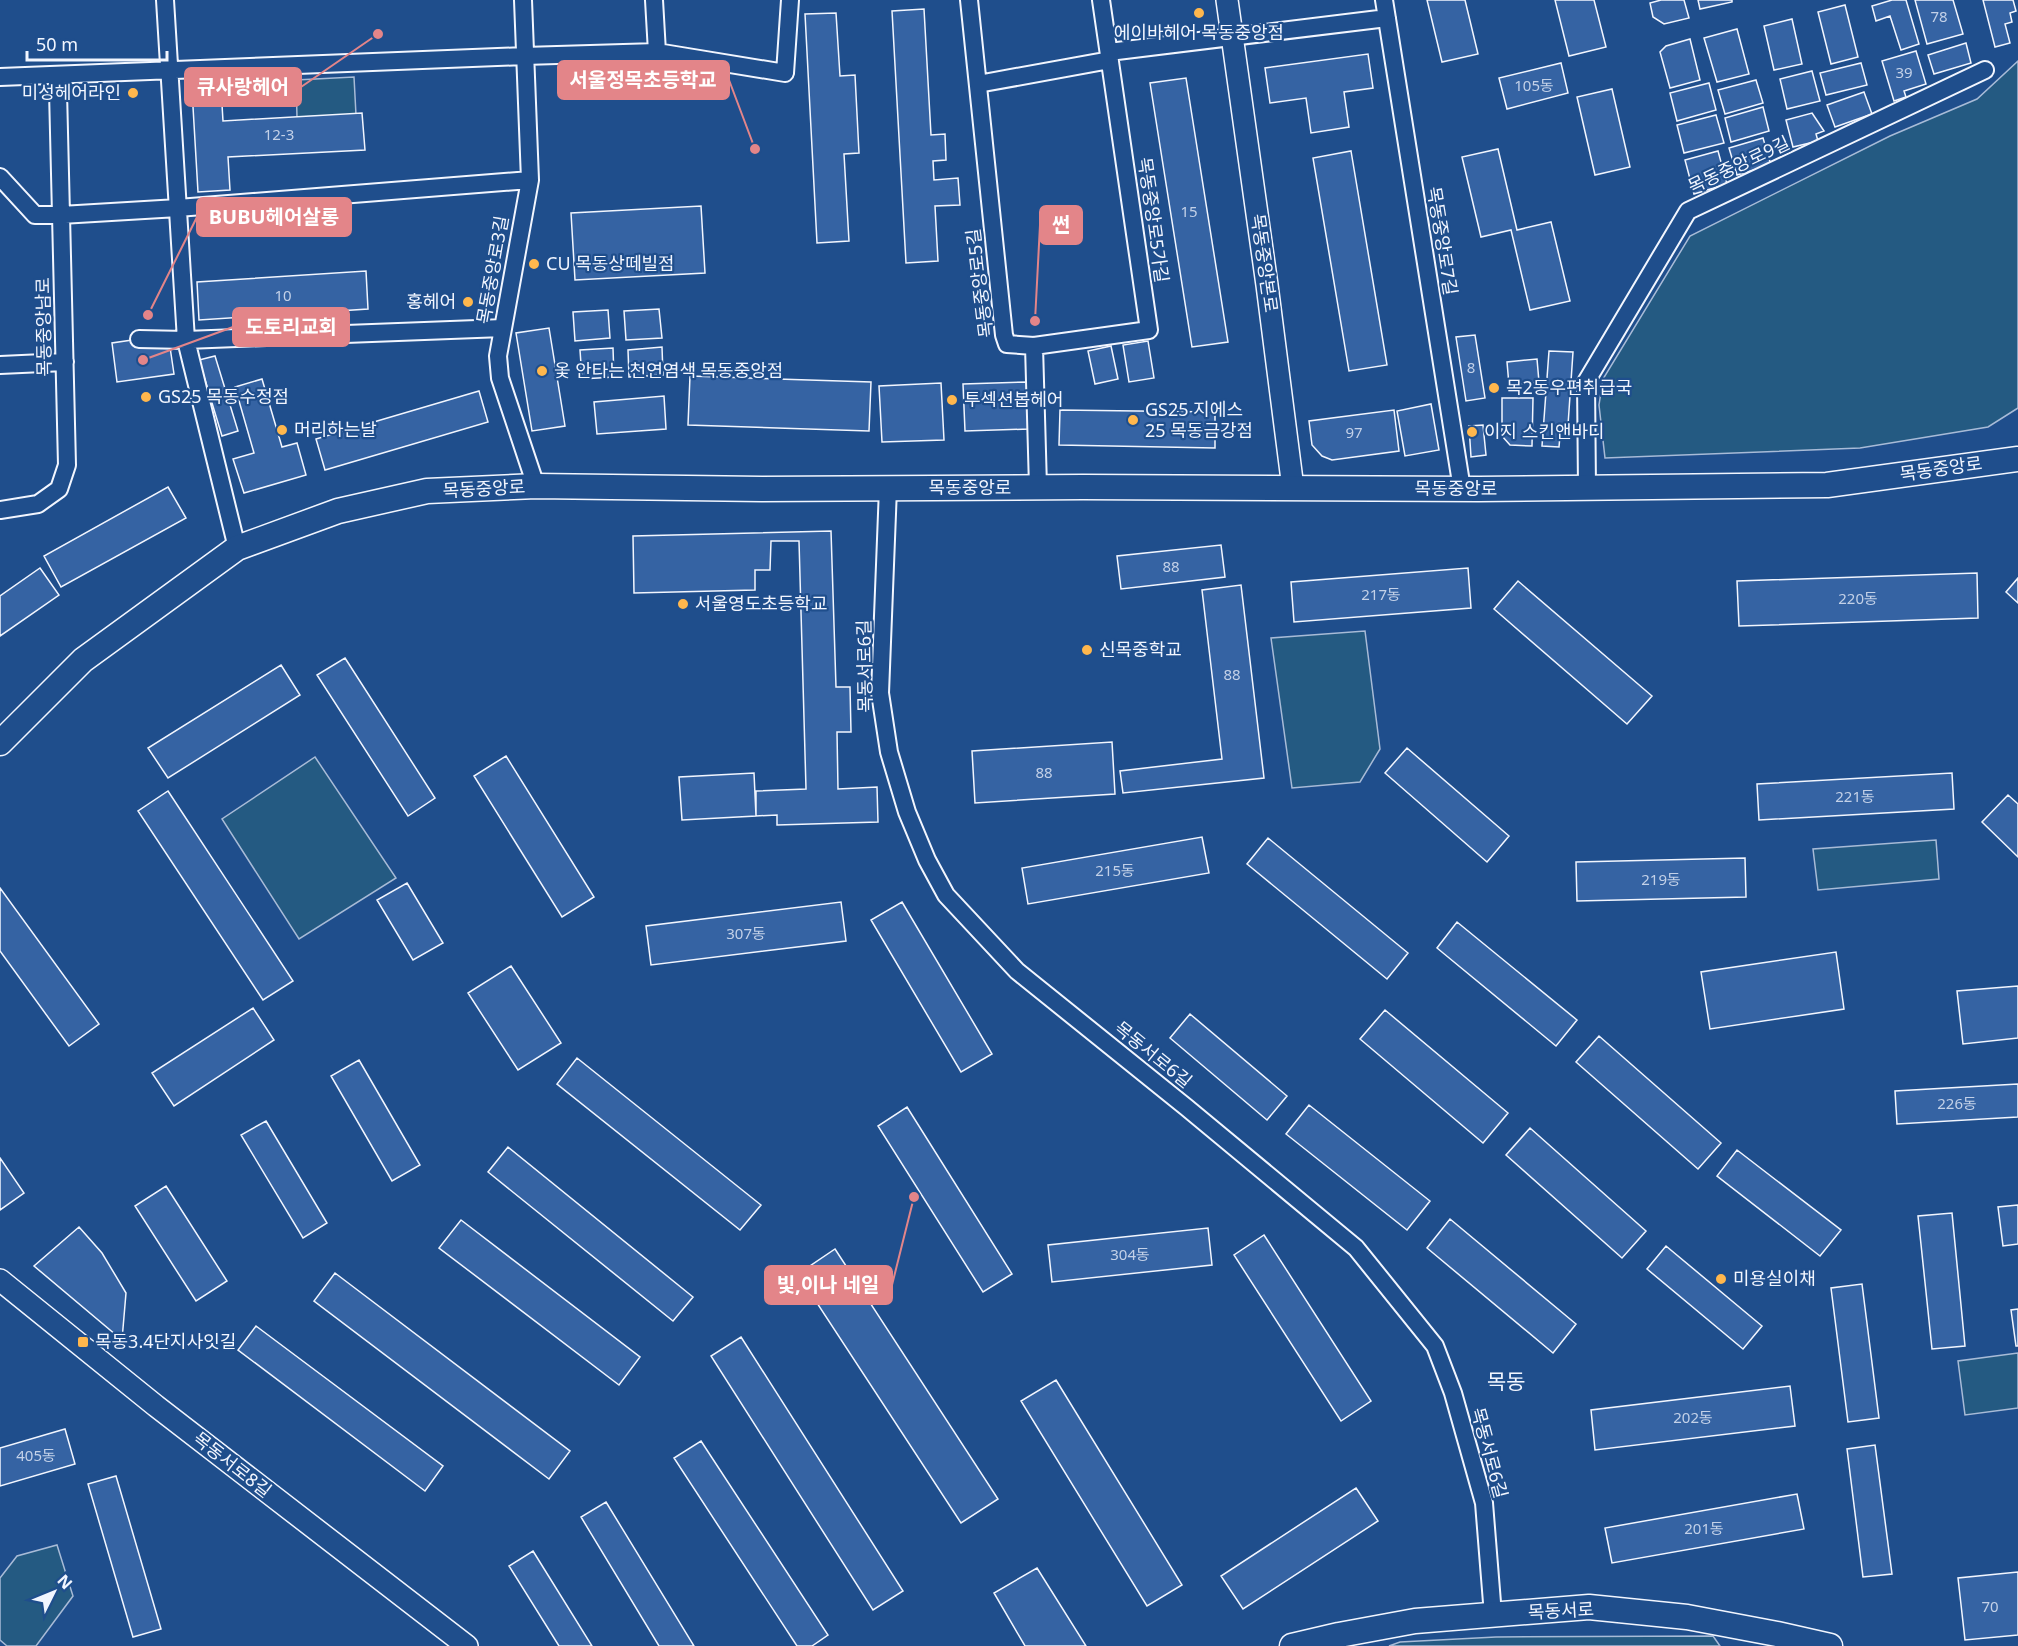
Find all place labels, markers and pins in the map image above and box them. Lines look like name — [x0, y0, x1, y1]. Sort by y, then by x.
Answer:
marker: 에이바헤어 목동중앙점 — [1192, 6, 1206, 20]
place label: 에이바헤어 목동중앙점 — [1114, 20, 1284, 44]
callout: 서울정목초등학교 — [558, 61, 729, 99]
callout: 큐사랑헤어 — [185, 68, 301, 106]
place label: 미성헤어라인 — [22, 80, 121, 104]
marker: 미성헤어라인 — [126, 86, 140, 100]
callout: BUBU헤어살롱 — [197, 198, 351, 236]
callout: 썬 — [1040, 206, 1082, 244]
place label: CU 목동상떼빌점 — [546, 251, 675, 275]
marker: CU 목동상떼빌점 — [527, 257, 541, 271]
place label: 홍헤어 — [406, 289, 456, 313]
marker: 홍헤어 — [461, 295, 475, 309]
callout: 도토리교회 — [233, 308, 349, 346]
place label: 옻 안타는 천연염색 목동중앙점 — [554, 358, 783, 382]
marker: 옻 안타는 천연염색 목동중앙점 — [535, 364, 549, 378]
place label: 목2동우편취급국 — [1506, 375, 1632, 399]
marker: 목2동우편취급국 — [1487, 381, 1501, 395]
place label: GS25 목동수정점 — [158, 384, 289, 408]
place label: 투섹션봅헤어 — [964, 387, 1063, 411]
marker: GS25 목동수정점 — [139, 390, 153, 404]
marker: 투섹션봅헤어 — [945, 393, 959, 407]
place label: GS25 지에스 25 목동금강점 — [1145, 397, 1253, 442]
marker: GS25 지에스 25 목동금강점 — [1126, 413, 1140, 427]
place label: 머리하는날 — [294, 417, 377, 441]
place label: 이지 스킨앤바디 — [1484, 419, 1605, 443]
marker: 머리하는날 — [275, 423, 289, 437]
marker: 이지 스킨앤바디 — [1465, 425, 1479, 439]
place label: 서울영도초등학교 — [695, 591, 827, 615]
marker: 서울영도초등학교 — [676, 597, 690, 611]
place label: 신목중학교 — [1099, 637, 1182, 661]
marker: 신목중학교 — [1080, 643, 1094, 657]
callout: 빛,이나 네일 — [765, 1266, 892, 1304]
place label: 미용실이채 — [1733, 1266, 1816, 1290]
marker: 미용실이채 — [1714, 1272, 1728, 1286]
place label: 목동3.4단지사잇길 — [95, 1329, 236, 1353]
marker: 목동3.4단지사잇길 — [76, 1335, 90, 1349]

